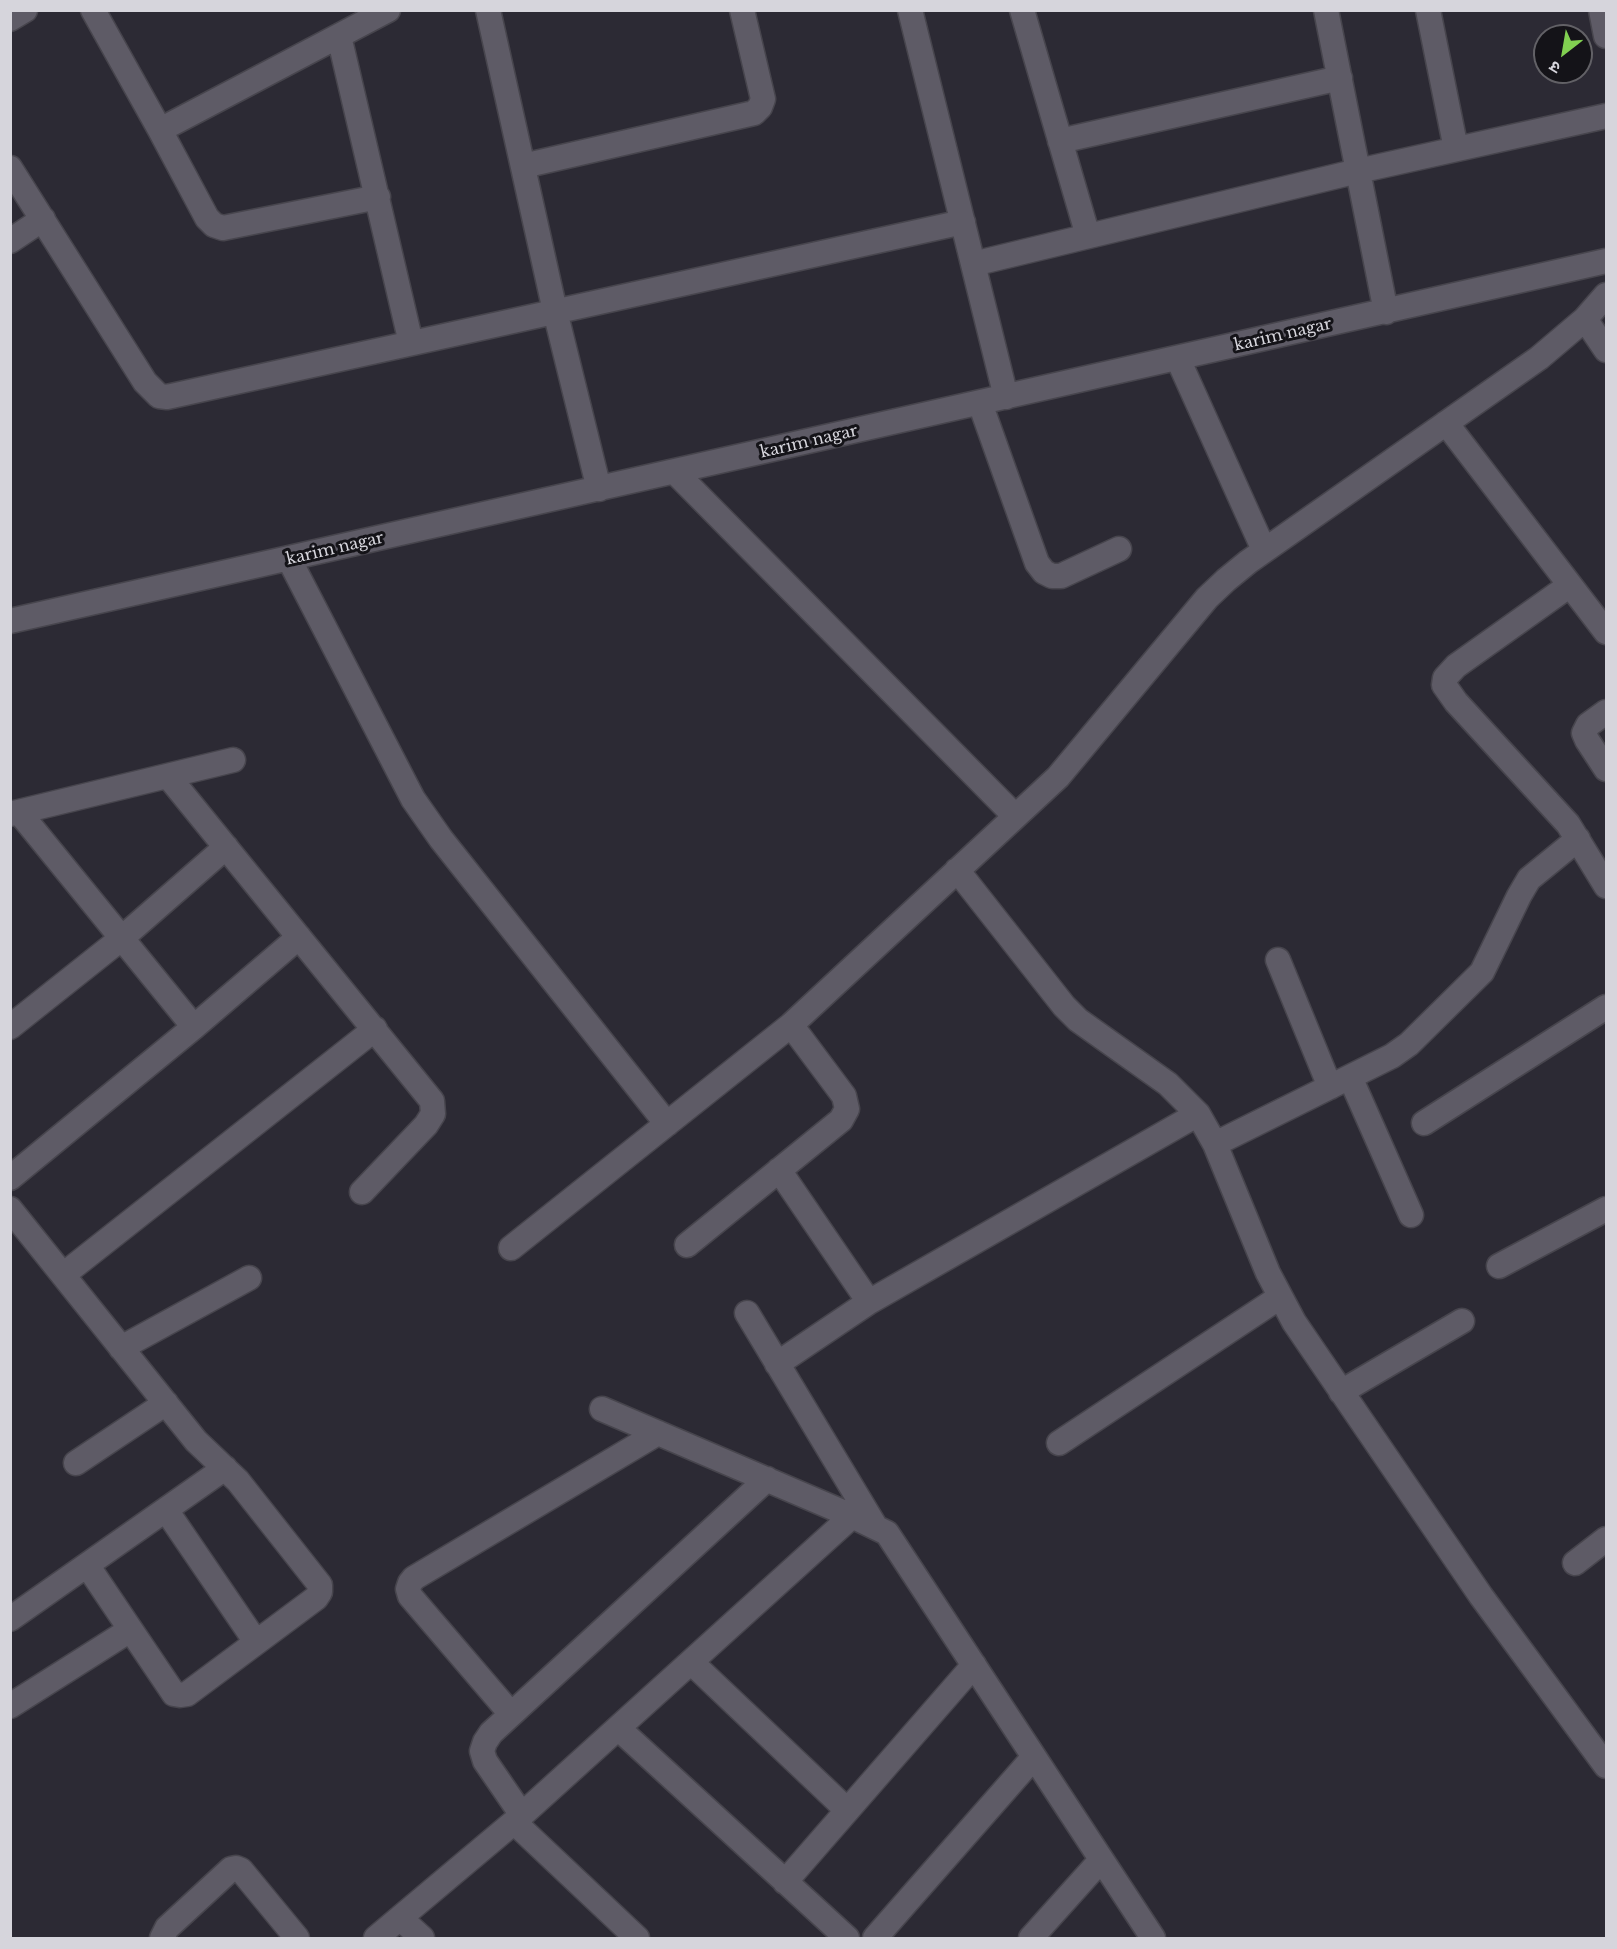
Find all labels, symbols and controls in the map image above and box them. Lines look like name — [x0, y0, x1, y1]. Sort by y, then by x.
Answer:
north arrow — [1533, 24, 1593, 84]
text: उ — [1546, 57, 1564, 79]
street label: karim nagar — [1232, 314, 1334, 356]
street label: karim nagar — [758, 421, 860, 463]
street label: karim nagar — [284, 528, 386, 570]

